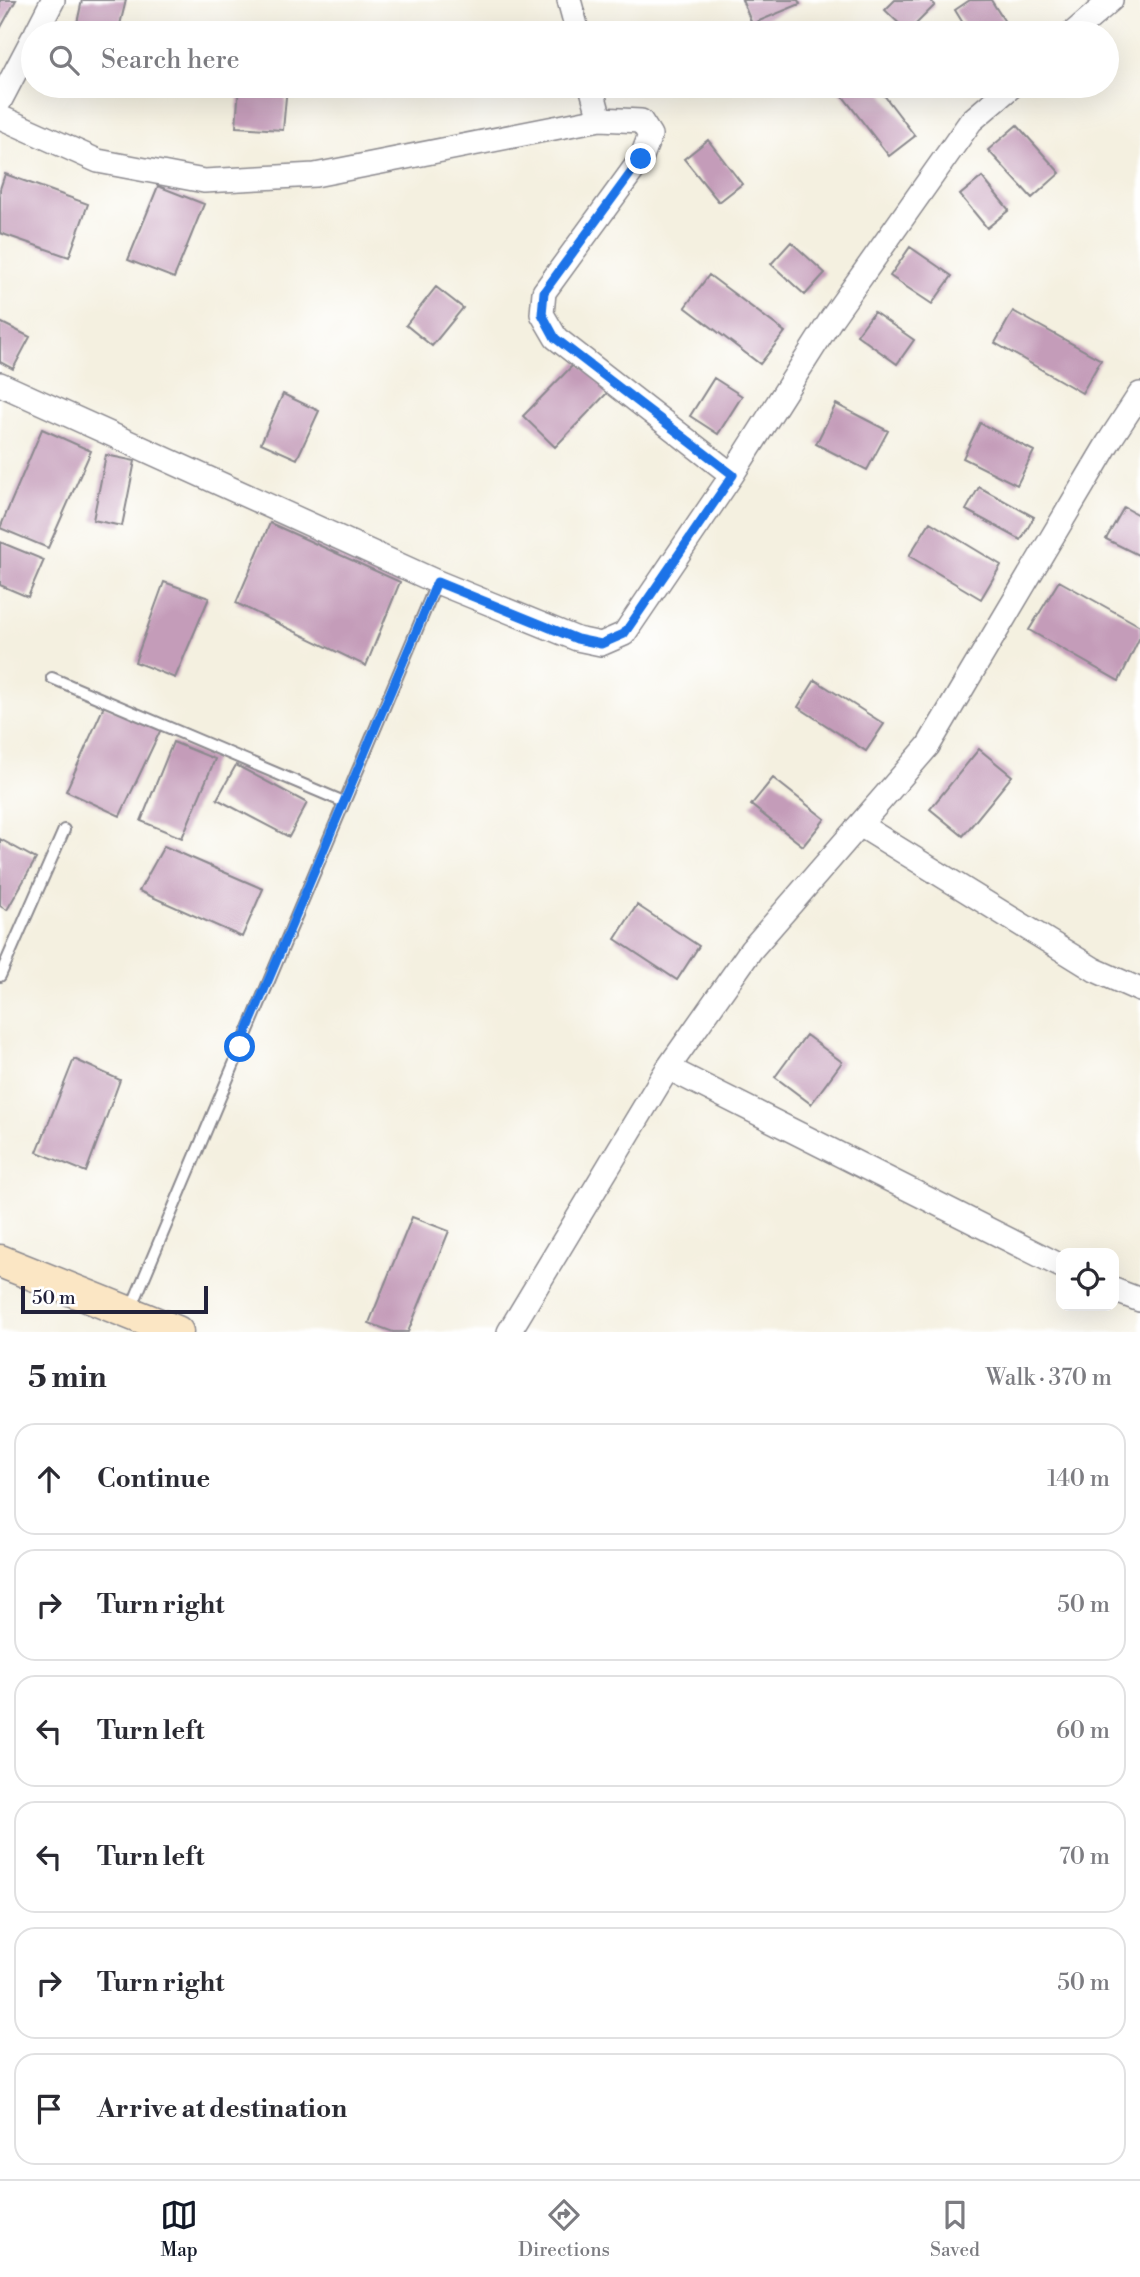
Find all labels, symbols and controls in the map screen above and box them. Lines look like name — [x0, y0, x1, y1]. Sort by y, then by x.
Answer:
search box — [21, 21, 1119, 98]
icon: search — [45, 41, 83, 79]
text: Search here — [101, 44, 240, 76]
route end — [625, 143, 656, 174]
route start — [224, 1031, 255, 1062]
map controls — [1056, 1248, 1119, 1311]
button: locate — [1056, 1248, 1119, 1311]
scale bar — [21, 1283, 208, 1315]
text: 50 m — [32, 1286, 76, 1310]
text: 5 min — [28, 1359, 107, 1397]
text: Walk · 370 m — [985, 1364, 1112, 1392]
icon: ahead — [30, 1460, 68, 1498]
text: Continue — [97, 1463, 210, 1495]
text: 140 m — [1047, 1465, 1110, 1493]
icon: right — [30, 1586, 68, 1624]
text: Turn right — [97, 1589, 225, 1621]
text: 50 m — [1057, 1591, 1110, 1619]
icon: left — [30, 1712, 68, 1750]
text: Turn left — [97, 1715, 205, 1747]
text: 60 m — [1056, 1717, 1110, 1745]
icon: left — [30, 1838, 68, 1876]
text: Turn left — [97, 1841, 205, 1873]
text: 70 m — [1059, 1843, 1110, 1871]
icon: right — [30, 1964, 68, 2002]
text: Turn right — [97, 1967, 225, 1999]
text: 50 m — [1057, 1969, 1110, 1997]
icon: arrive — [30, 2090, 68, 2128]
text: Arrive at destination — [97, 2093, 347, 2125]
tab: Map — [160, 2196, 198, 2262]
tab: Directions — [518, 2196, 610, 2262]
tab: Saved — [930, 2196, 980, 2262]

